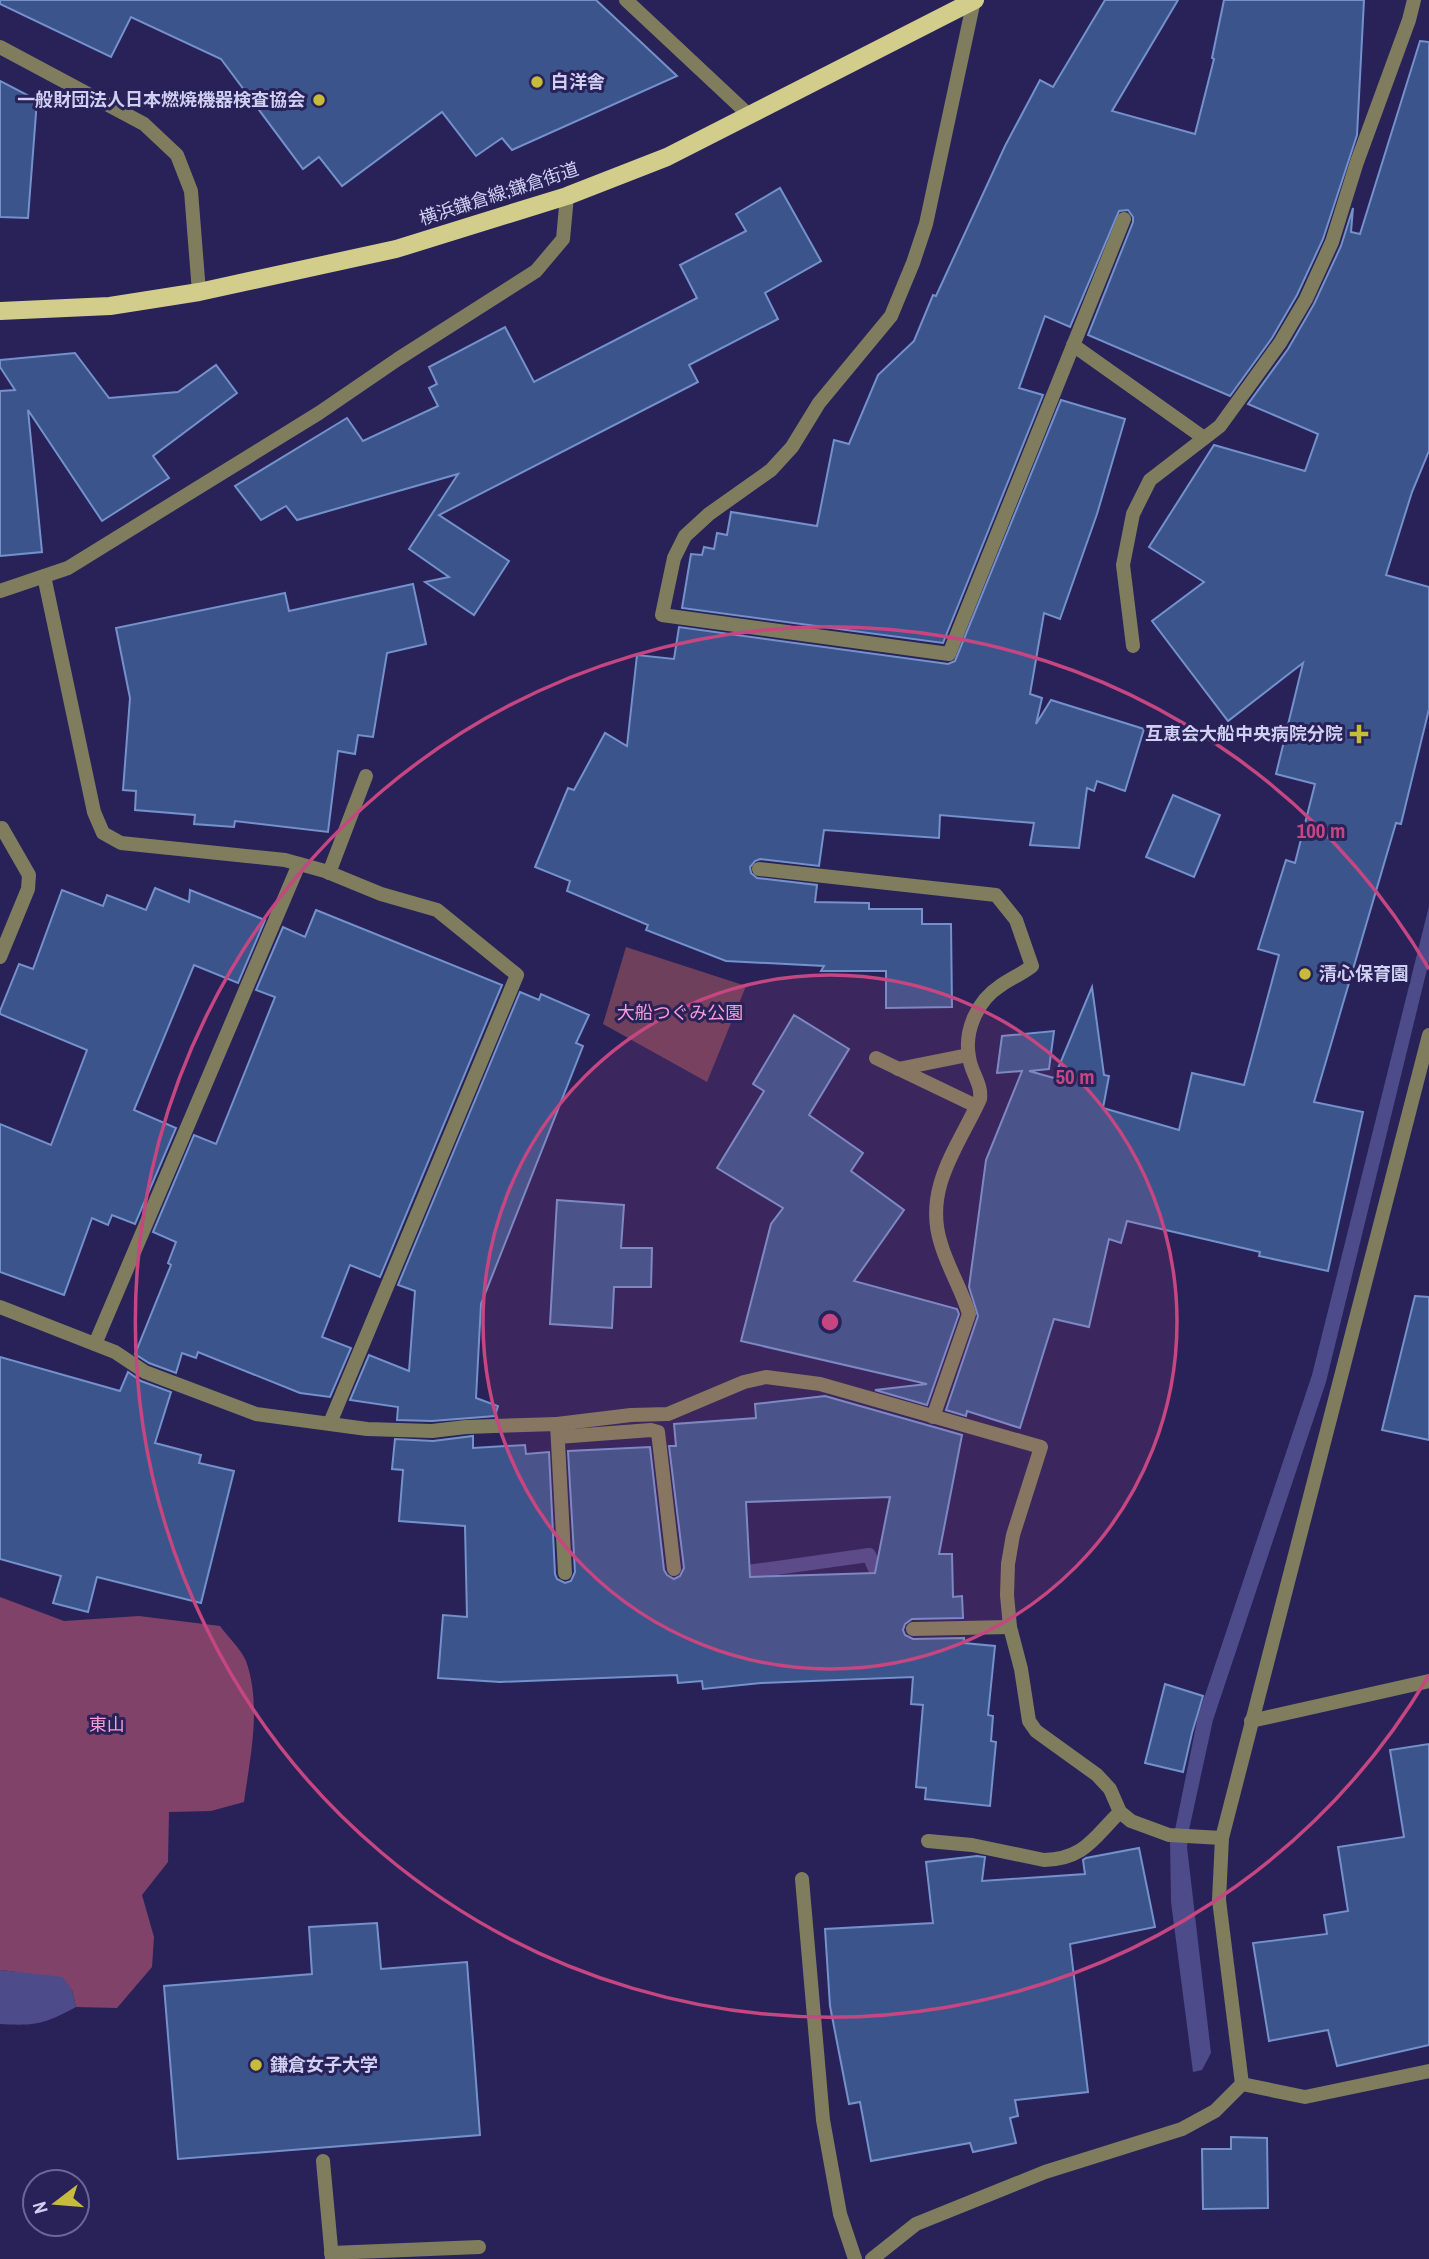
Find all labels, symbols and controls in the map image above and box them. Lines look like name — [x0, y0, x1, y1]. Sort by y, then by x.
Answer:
place label: 白洋舎 — [551, 69, 605, 94]
marker: 白洋舎 — [529, 74, 545, 90]
place label: 一般財団法人日本燃焼機器検査協会 — [17, 87, 305, 112]
marker: 一般財団法人日本燃焼機器検査協会 — [311, 92, 327, 108]
street label: 横浜鎌倉線;鎌倉街道 — [416, 156, 582, 231]
place label: 互恵会大船中央病院分院 — [1145, 721, 1343, 746]
marker: 互恵会大船中央病院分院 — [1349, 724, 1369, 744]
text: 100 m — [1297, 816, 1345, 845]
place label: 清心保育園 — [1319, 961, 1409, 986]
marker: 清心保育園 — [1297, 966, 1313, 982]
park label: 大船つぐみ公園 — [617, 1000, 743, 1025]
text: 50 m — [1055, 1062, 1095, 1091]
centre of rings — [818, 1310, 842, 1334]
park label: 東山 — [89, 1712, 125, 1737]
place label: 鎌倉女子大学 — [270, 2052, 378, 2077]
marker: 鎌倉女子大学 — [248, 2057, 264, 2073]
north arrow — [21, 2168, 91, 2238]
text: N — [26, 2199, 54, 2217]

